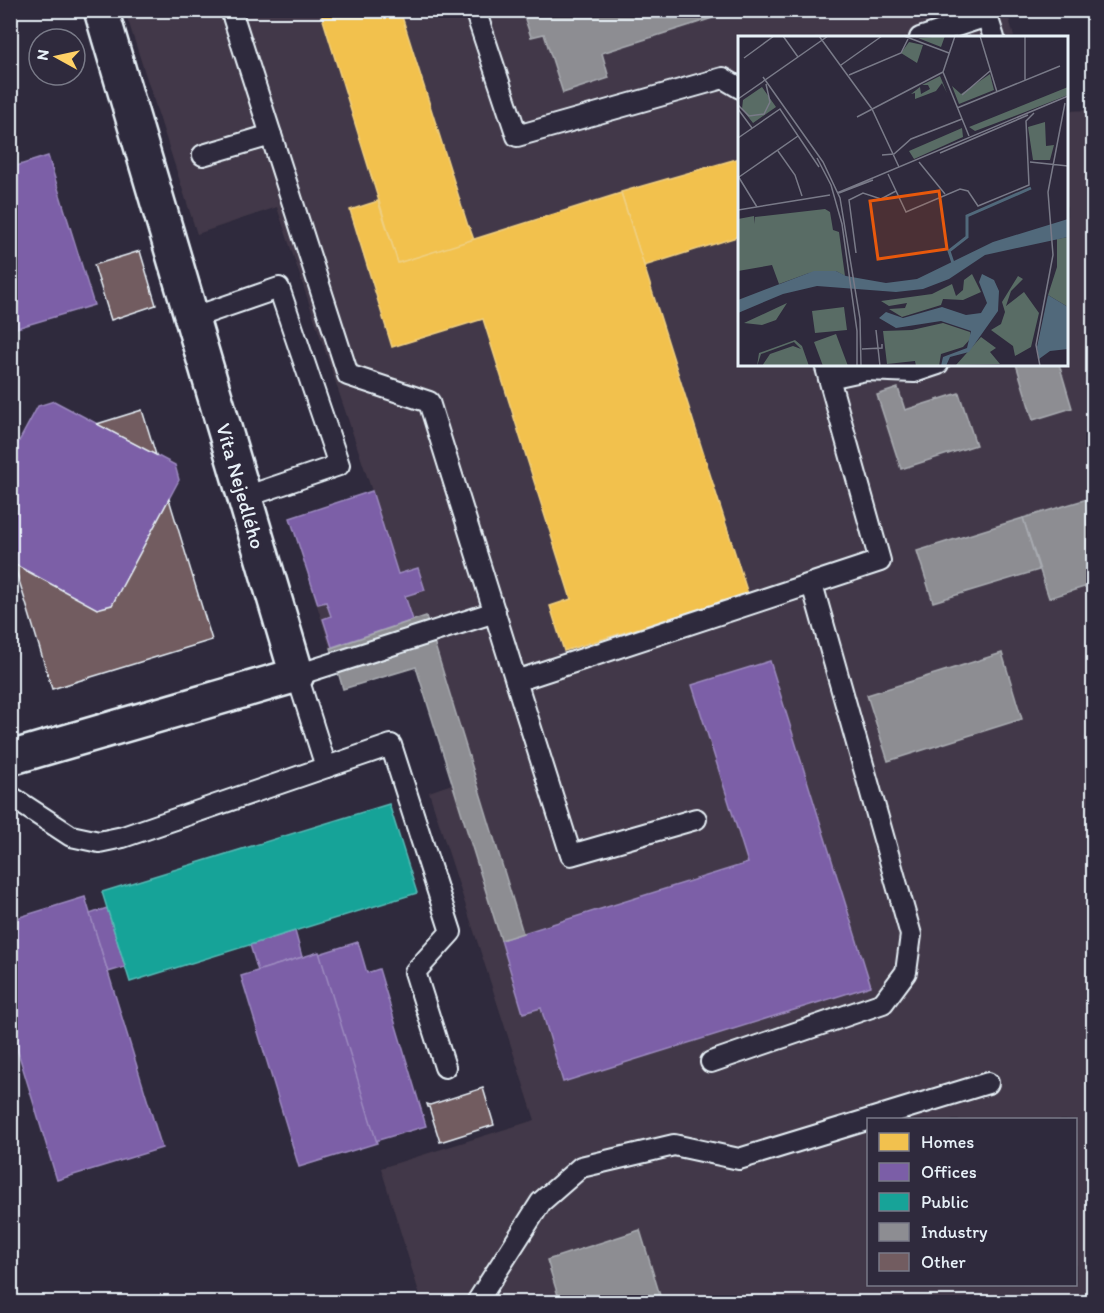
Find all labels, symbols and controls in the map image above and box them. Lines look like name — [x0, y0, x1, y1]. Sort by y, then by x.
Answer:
north arrow — [27, 27, 87, 87]
inset map — [738, 36, 1068, 366]
text: N — [32, 48, 53, 62]
street label: Víta Nejedlého — [211, 420, 271, 552]
legend — [867, 1118, 1077, 1286]
text: Homes — [921, 1131, 974, 1153]
text: Offices — [921, 1161, 977, 1183]
text: Public — [921, 1191, 969, 1213]
text: Industry — [921, 1221, 988, 1243]
text: Other — [921, 1251, 967, 1273]

